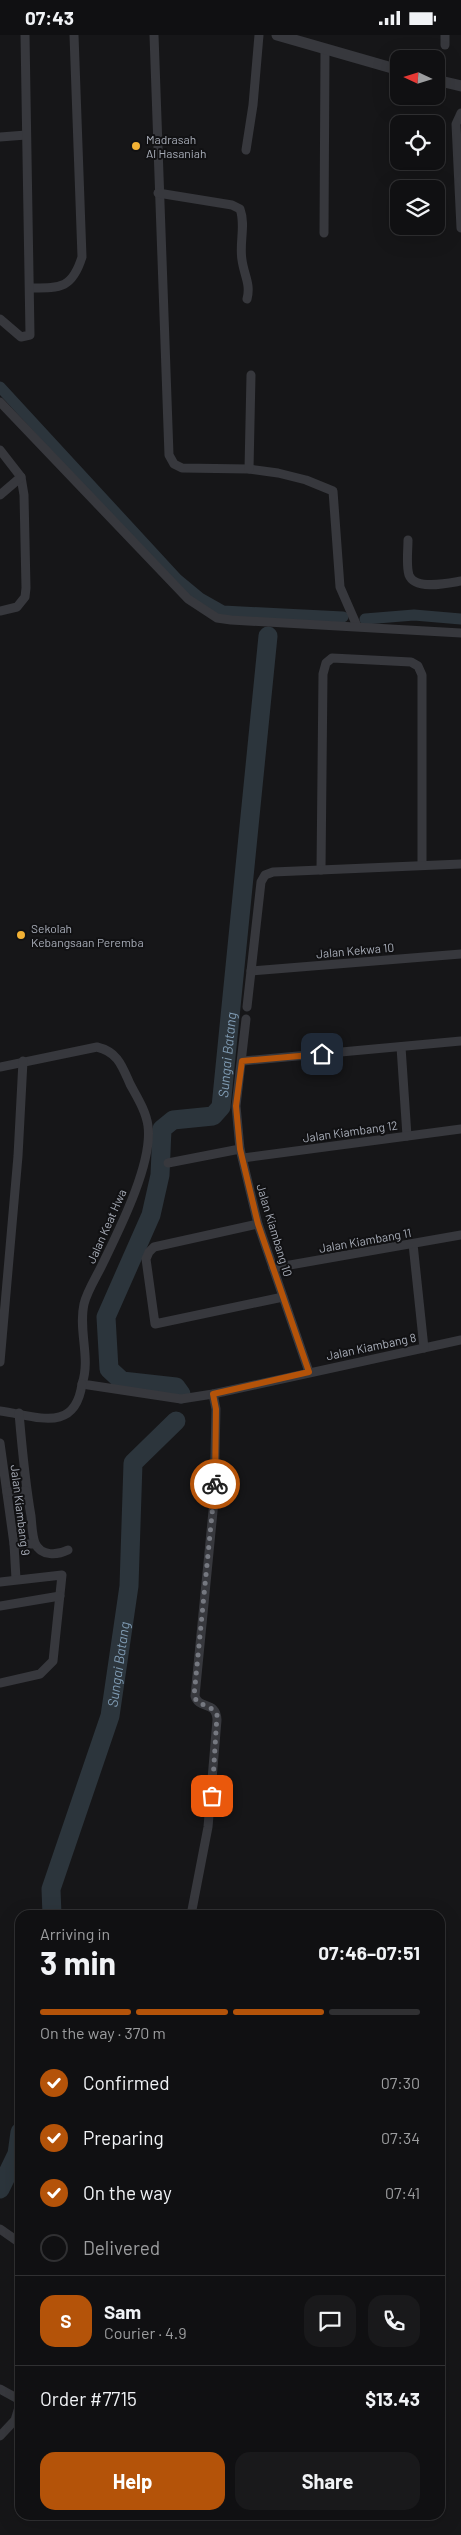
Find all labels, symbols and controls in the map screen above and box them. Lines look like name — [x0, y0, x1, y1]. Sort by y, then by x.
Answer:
text: 07:43 — [25, 6, 74, 29]
north arrow — [390, 50, 445, 105]
map controls — [390, 50, 445, 235]
button: locate — [390, 115, 445, 170]
place label: Madrasah Al Hasaniah — [146, 132, 206, 160]
marker: Madrasah Al Hasaniah — [130, 140, 142, 152]
button: layers — [390, 180, 445, 235]
place label: Sekolah Kebangsaan Peremba — [31, 921, 144, 949]
marker: Sekolah Kebangsaan Peremba — [15, 929, 27, 941]
street label: Jalan Kekwa 10 — [315, 940, 395, 960]
water label: Sungai Batang — [213, 1011, 239, 1099]
pin — [301, 1033, 343, 1075]
icon: home — [308, 1040, 336, 1068]
street label: Jalan Kiambang 12 — [302, 1117, 398, 1145]
street label: Jalan Kiambang 10 — [254, 1182, 296, 1278]
street label: Jalan Keat Hwa — [83, 1187, 129, 1265]
street label: Jalan Kiambang 11 — [318, 1225, 412, 1255]
street label: Jalan Kiambang 8 — [325, 1330, 417, 1362]
courier — [190, 1459, 240, 1509]
street label: Jalan Kiambang 9 — [8, 1464, 34, 1556]
icon: bike — [201, 1470, 229, 1498]
water label: Sungai Batang — [103, 1621, 132, 1708]
pin — [191, 1775, 233, 1817]
icon: bag — [198, 1782, 226, 1810]
text: Arriving in — [40, 1924, 110, 1943]
text: 07:46–07:51 — [318, 1941, 420, 1964]
text: 3 min — [40, 1943, 116, 1981]
text: On the way · 370 m — [40, 2023, 166, 2042]
icon: check — [40, 2069, 68, 2097]
text: Confirmed — [83, 2071, 170, 2094]
text: 07:30 — [381, 2073, 420, 2092]
icon: check — [40, 2124, 68, 2152]
text: Preparing — [83, 2126, 164, 2149]
text: 07:34 — [381, 2128, 420, 2147]
icon: check — [40, 2179, 68, 2207]
text: On the way — [83, 2181, 172, 2204]
text: 07:41 — [385, 2183, 420, 2202]
text: Delivered — [83, 2236, 160, 2259]
button: chat — [304, 2295, 356, 2347]
button: phone — [368, 2295, 420, 2347]
text: Sam — [104, 2300, 141, 2323]
text: S — [60, 2309, 72, 2332]
text: Courier · 4.9 — [104, 2323, 187, 2342]
text: Order #7715 — [40, 2387, 137, 2410]
text: $13.43 — [365, 2387, 420, 2410]
button: Help — [40, 2452, 225, 2510]
button: Share — [235, 2452, 420, 2510]

